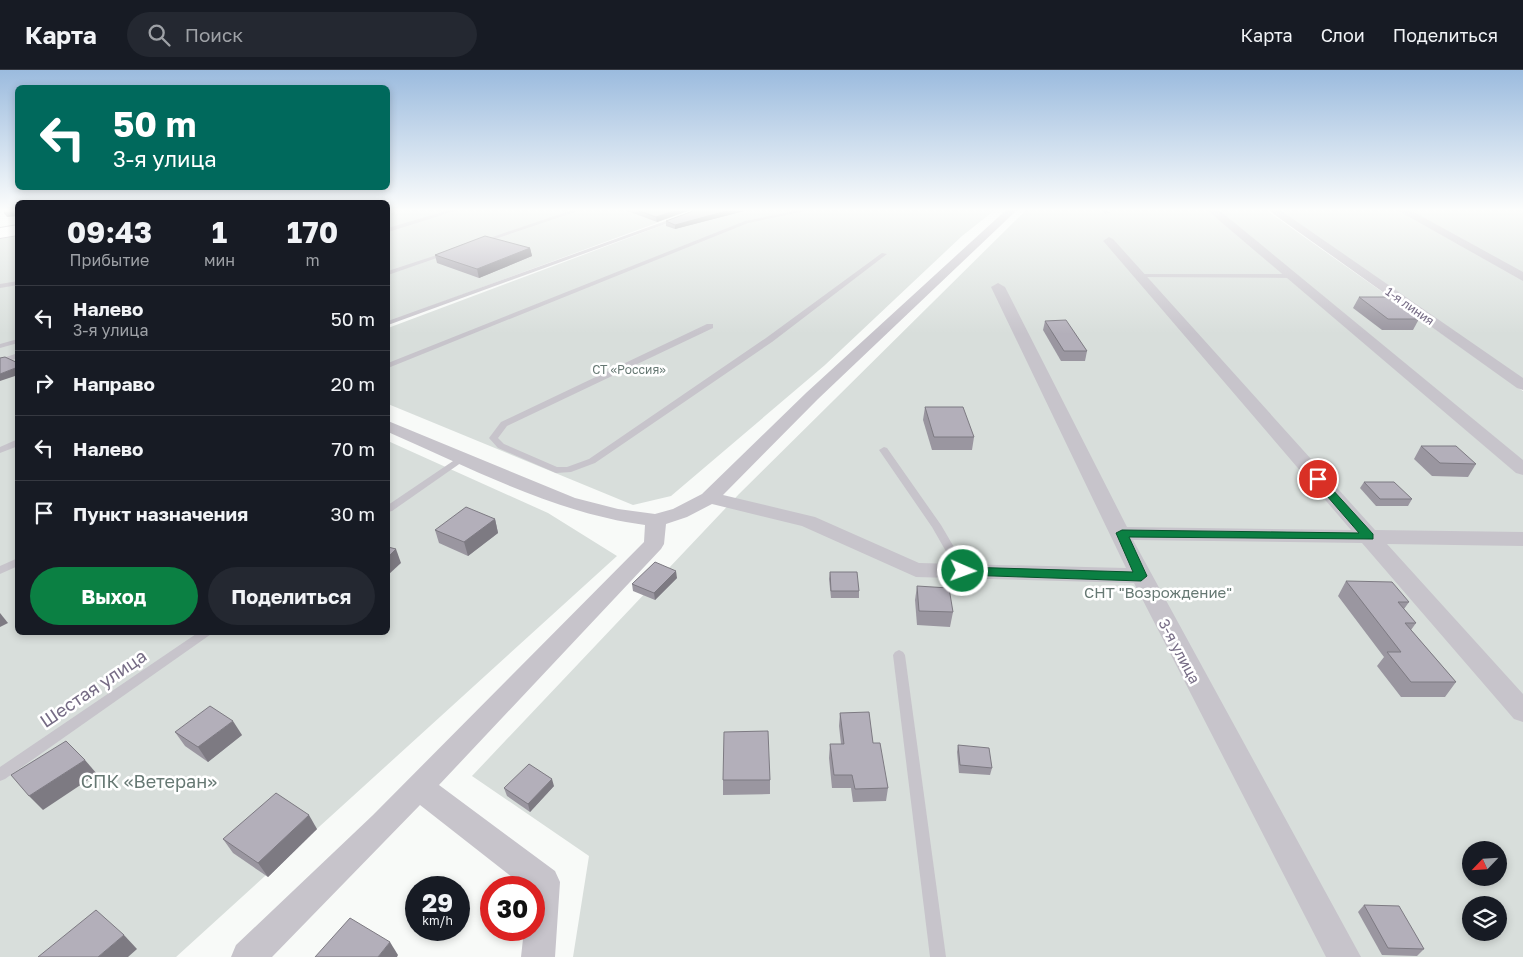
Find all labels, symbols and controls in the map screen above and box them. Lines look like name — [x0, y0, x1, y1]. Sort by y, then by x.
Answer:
search box — [127, 12, 477, 57]
text: Карта — [25, 20, 97, 49]
icon: search — [145, 21, 173, 49]
text: Поиск — [185, 23, 243, 46]
text: Карта — [1241, 24, 1293, 46]
text: Слои — [1321, 24, 1365, 46]
text: Поделиться — [1393, 24, 1498, 46]
text: 50 m — [113, 103, 196, 145]
icon: left — [30, 105, 95, 170]
text: 3-я улица — [113, 145, 217, 172]
text: 09:43 — [67, 214, 152, 250]
text: 1 — [212, 214, 227, 250]
text: 170 — [287, 214, 338, 250]
text: Прибытие — [70, 250, 149, 270]
text: мин — [204, 250, 235, 270]
text: m — [305, 250, 320, 270]
street label: 1-я линия — [1383, 284, 1437, 328]
text: Налево — [73, 297, 143, 320]
icon: left — [30, 304, 58, 332]
text: 50 m — [331, 307, 375, 330]
text: 3-я улица — [73, 320, 148, 340]
park label: СТ «Россия» — [592, 362, 666, 377]
icon: right — [30, 369, 58, 397]
text: Направо — [73, 372, 155, 395]
text: 20 m — [331, 372, 375, 395]
icon: left — [30, 434, 58, 462]
text: Налево — [73, 437, 143, 460]
text: 70 m — [332, 437, 375, 460]
pin — [1297, 458, 1339, 500]
icon: arrive — [1304, 465, 1332, 493]
icon: arrive — [30, 499, 58, 527]
text: Пункт назначения — [73, 502, 248, 525]
text: 30 m — [331, 502, 375, 525]
position arrow — [936, 544, 988, 596]
button: Выход — [30, 567, 198, 625]
button: Поделиться — [208, 567, 375, 625]
park label: СНТ "Возрождение" — [1084, 583, 1232, 601]
street label: 3-я улица — [1155, 616, 1205, 686]
street label: Шестая улица — [36, 644, 150, 732]
park label: СПК «Ветеран» — [81, 770, 217, 792]
north arrow — [1462, 841, 1508, 886]
map controls — [1462, 841, 1507, 941]
speed limit sign: 30 — [480, 876, 545, 941]
text: 29 — [422, 887, 453, 918]
button: layers — [1462, 896, 1507, 941]
text: km/h — [422, 913, 453, 928]

